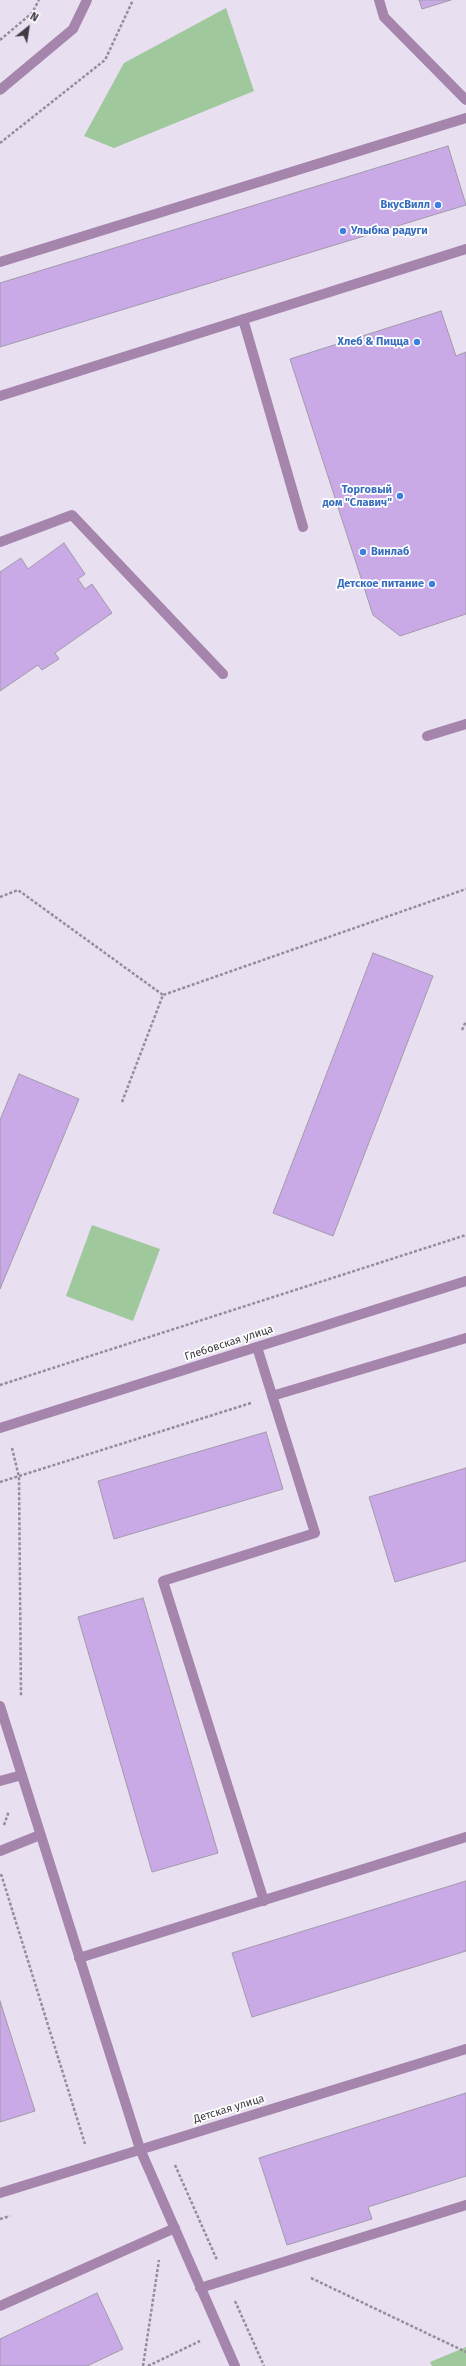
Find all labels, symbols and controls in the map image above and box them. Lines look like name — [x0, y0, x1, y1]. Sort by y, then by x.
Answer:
north arrow — [8, 8, 48, 48]
text: N — [28, 10, 41, 25]
place label: ВкусВилл — [380, 198, 430, 212]
marker: ВкусВилл — [433, 200, 443, 210]
place label: Улыбка радуги — [351, 224, 428, 238]
marker: Улыбка радуги — [338, 226, 348, 236]
place label: Хлеб & Пицца — [337, 335, 409, 349]
marker: Хлеб & Пицца — [412, 337, 422, 347]
place label: Торговый дом "Славич" — [323, 483, 392, 509]
marker: Торговый дом "Славич" — [395, 491, 405, 501]
place label: Винлаб — [371, 545, 409, 559]
marker: Винлаб — [358, 547, 368, 557]
place label: Детское питание — [337, 577, 424, 591]
marker: Детское питание — [427, 579, 437, 589]
street label: Глебовская улица — [183, 1322, 275, 1364]
street label: Детская улица — [192, 2092, 266, 2126]

